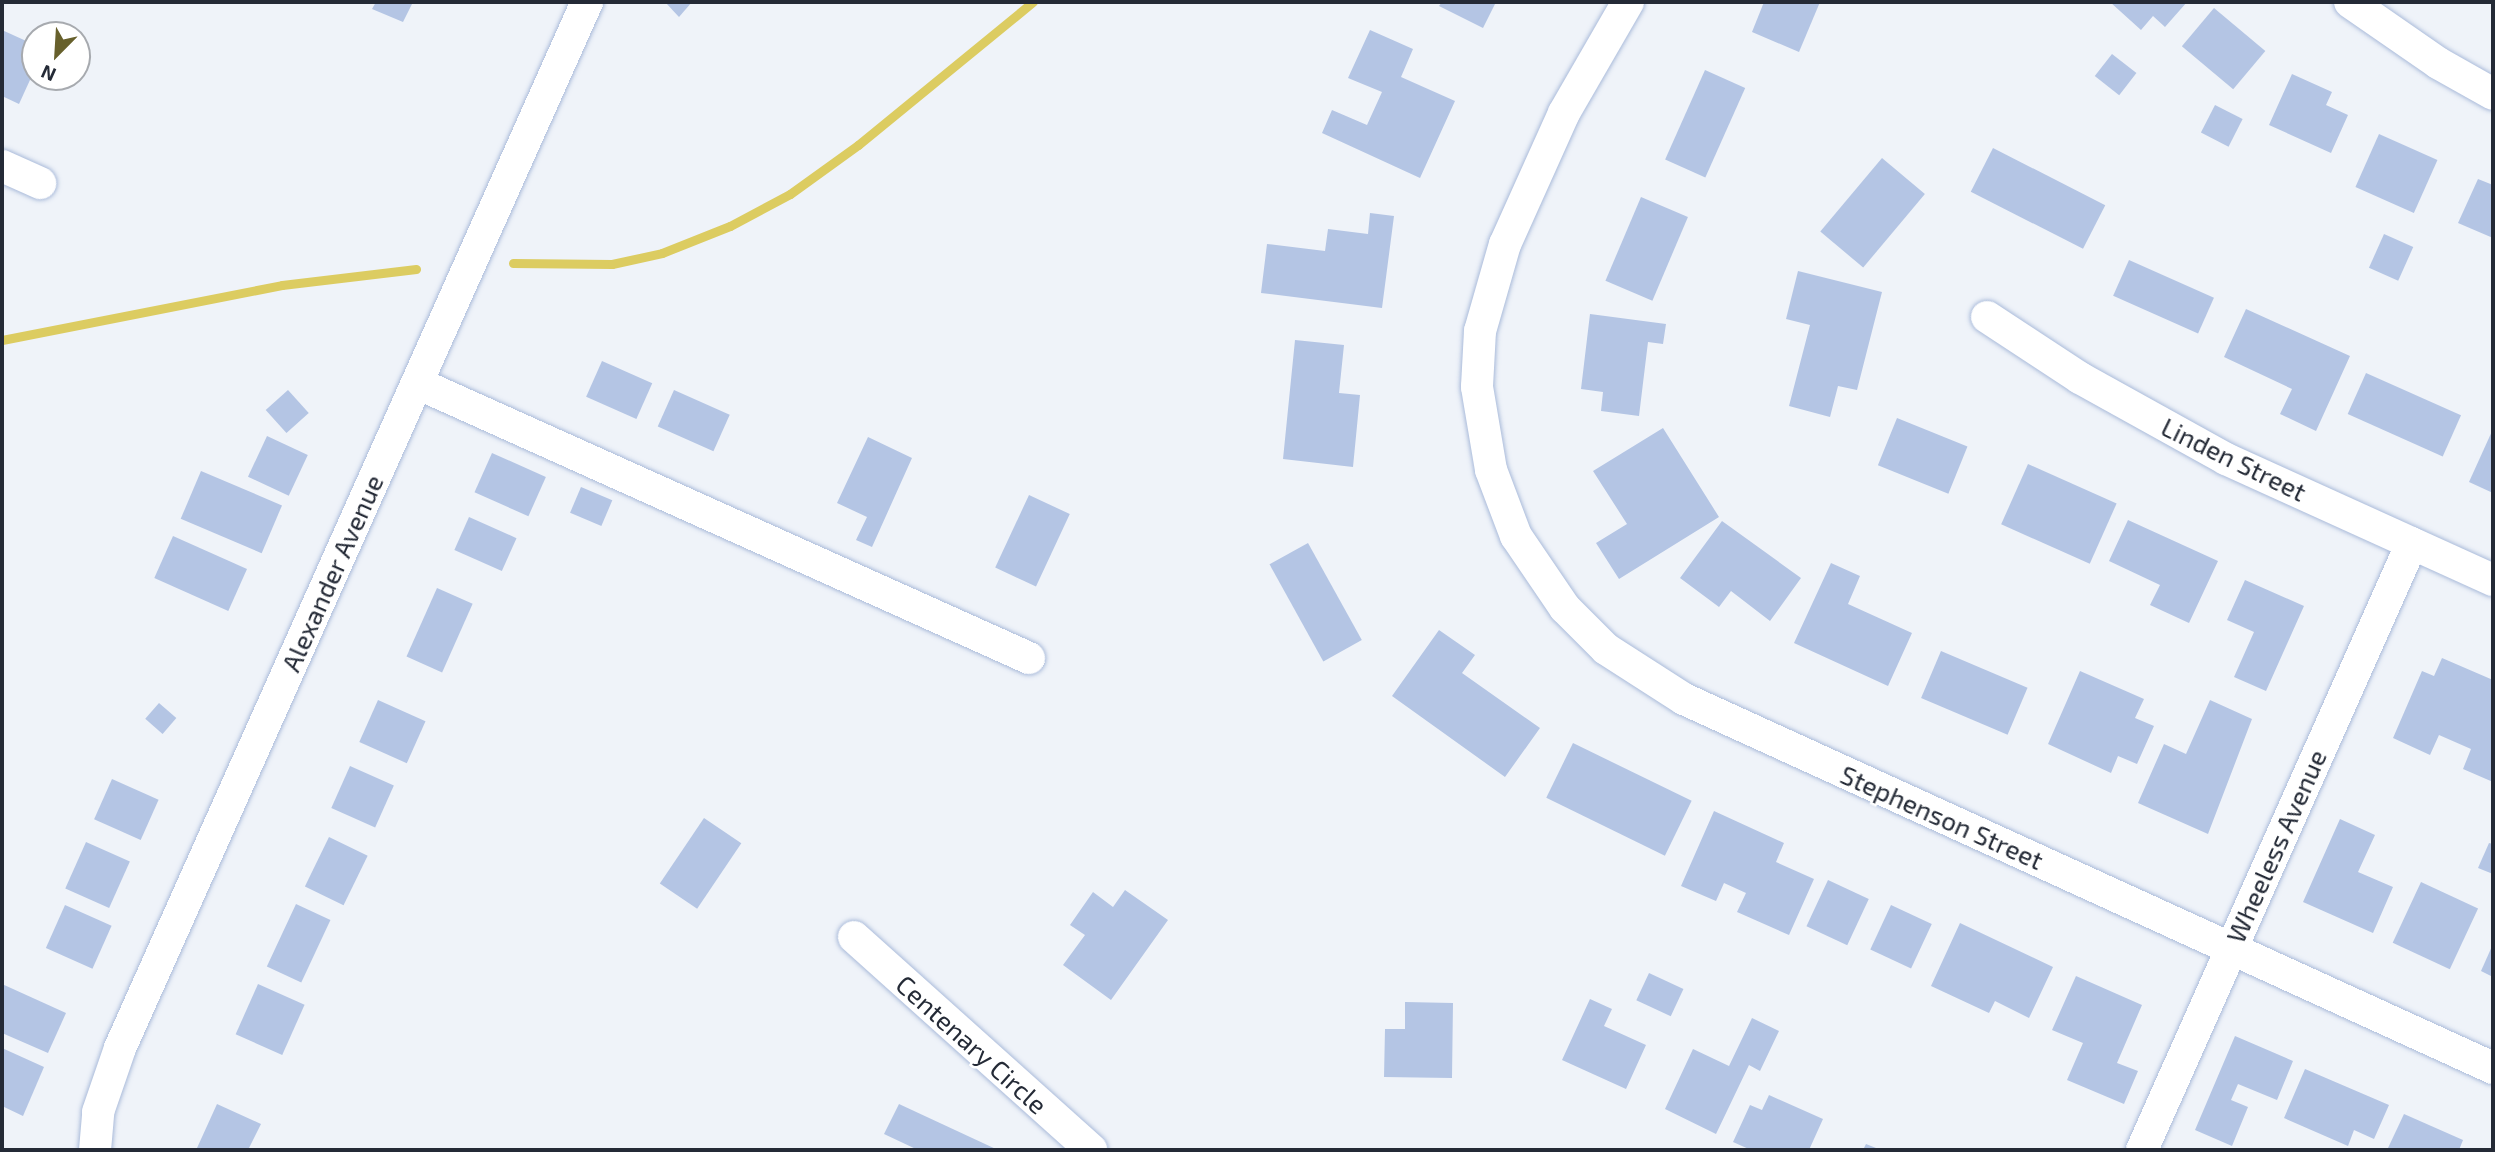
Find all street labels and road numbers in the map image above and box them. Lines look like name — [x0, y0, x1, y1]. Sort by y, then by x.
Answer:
street label: Linden Street — [2157, 411, 2311, 507]
street label: Alexander Avenue — [274, 469, 390, 677]
street label: Wheeless Avenue — [2219, 744, 2333, 948]
street label: Stephenson Street — [1836, 758, 2048, 876]
street label: Centenary Circle — [890, 968, 1054, 1120]

